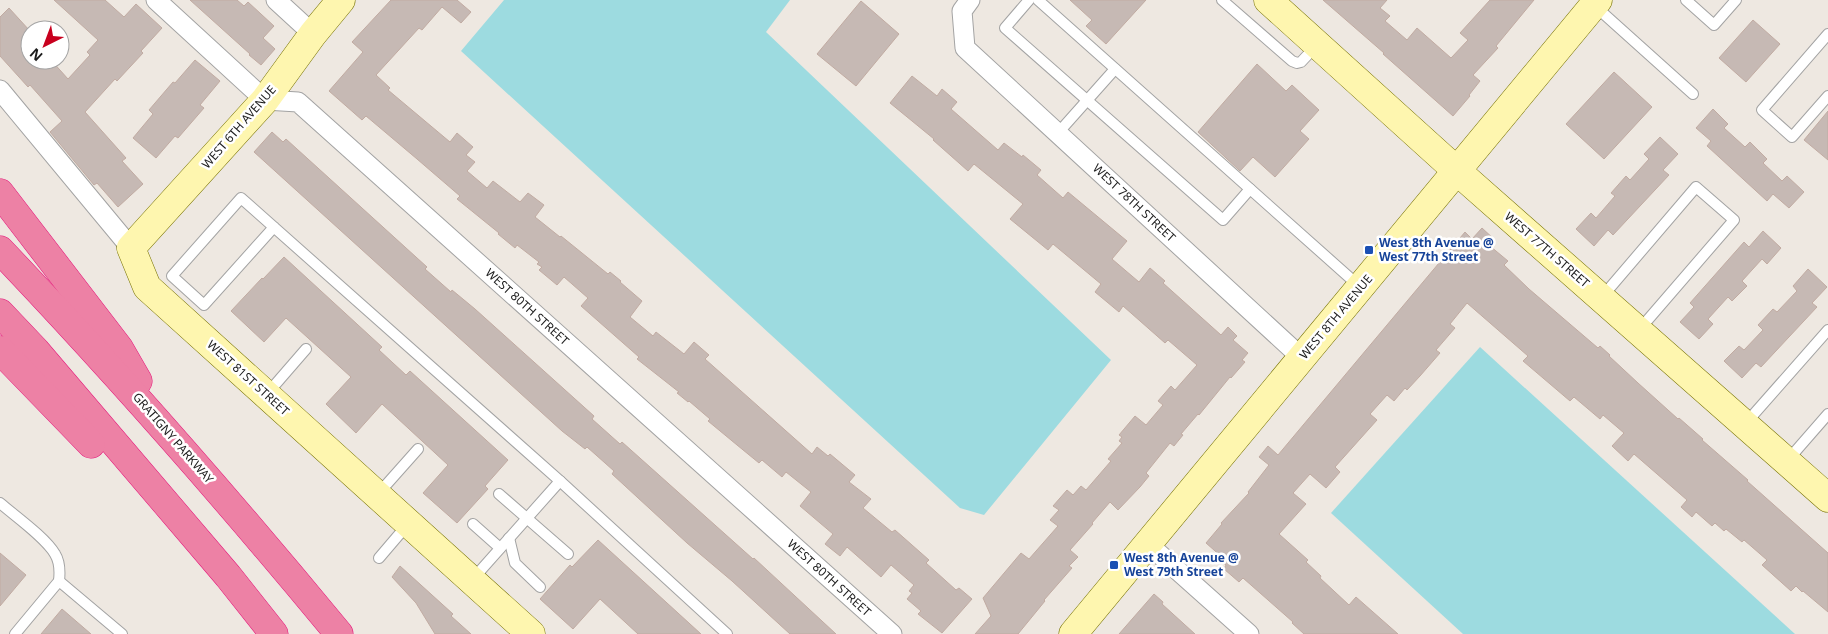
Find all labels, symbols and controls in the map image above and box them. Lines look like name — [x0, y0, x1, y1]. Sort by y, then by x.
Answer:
north arrow — [20, 20, 70, 70]
text: N — [25, 44, 47, 66]
street label: WEST 6TH AVENUE — [198, 81, 280, 172]
street label: WEST 78TH STREET — [1089, 160, 1180, 246]
street label: WEST 77TH STREET — [1501, 208, 1594, 291]
place label: West 8th Avenue @ West 77th Street — [1379, 234, 1494, 265]
marker: West 8th Avenue @ West 77th Street — [1363, 244, 1375, 256]
street label: WEST 80TH STREET — [482, 264, 573, 349]
street label: WEST 8TH AVENUE — [1295, 271, 1376, 363]
street label: WEST 81ST STREET — [204, 336, 293, 419]
street label: GRATIGNY PARKWAY — [129, 389, 218, 487]
street label: WEST 80TH STREET — [784, 535, 875, 620]
place label: West 8th Avenue @ West 79th Street — [1124, 549, 1239, 580]
marker: West 8th Avenue @ West 79th Street — [1108, 559, 1120, 571]

